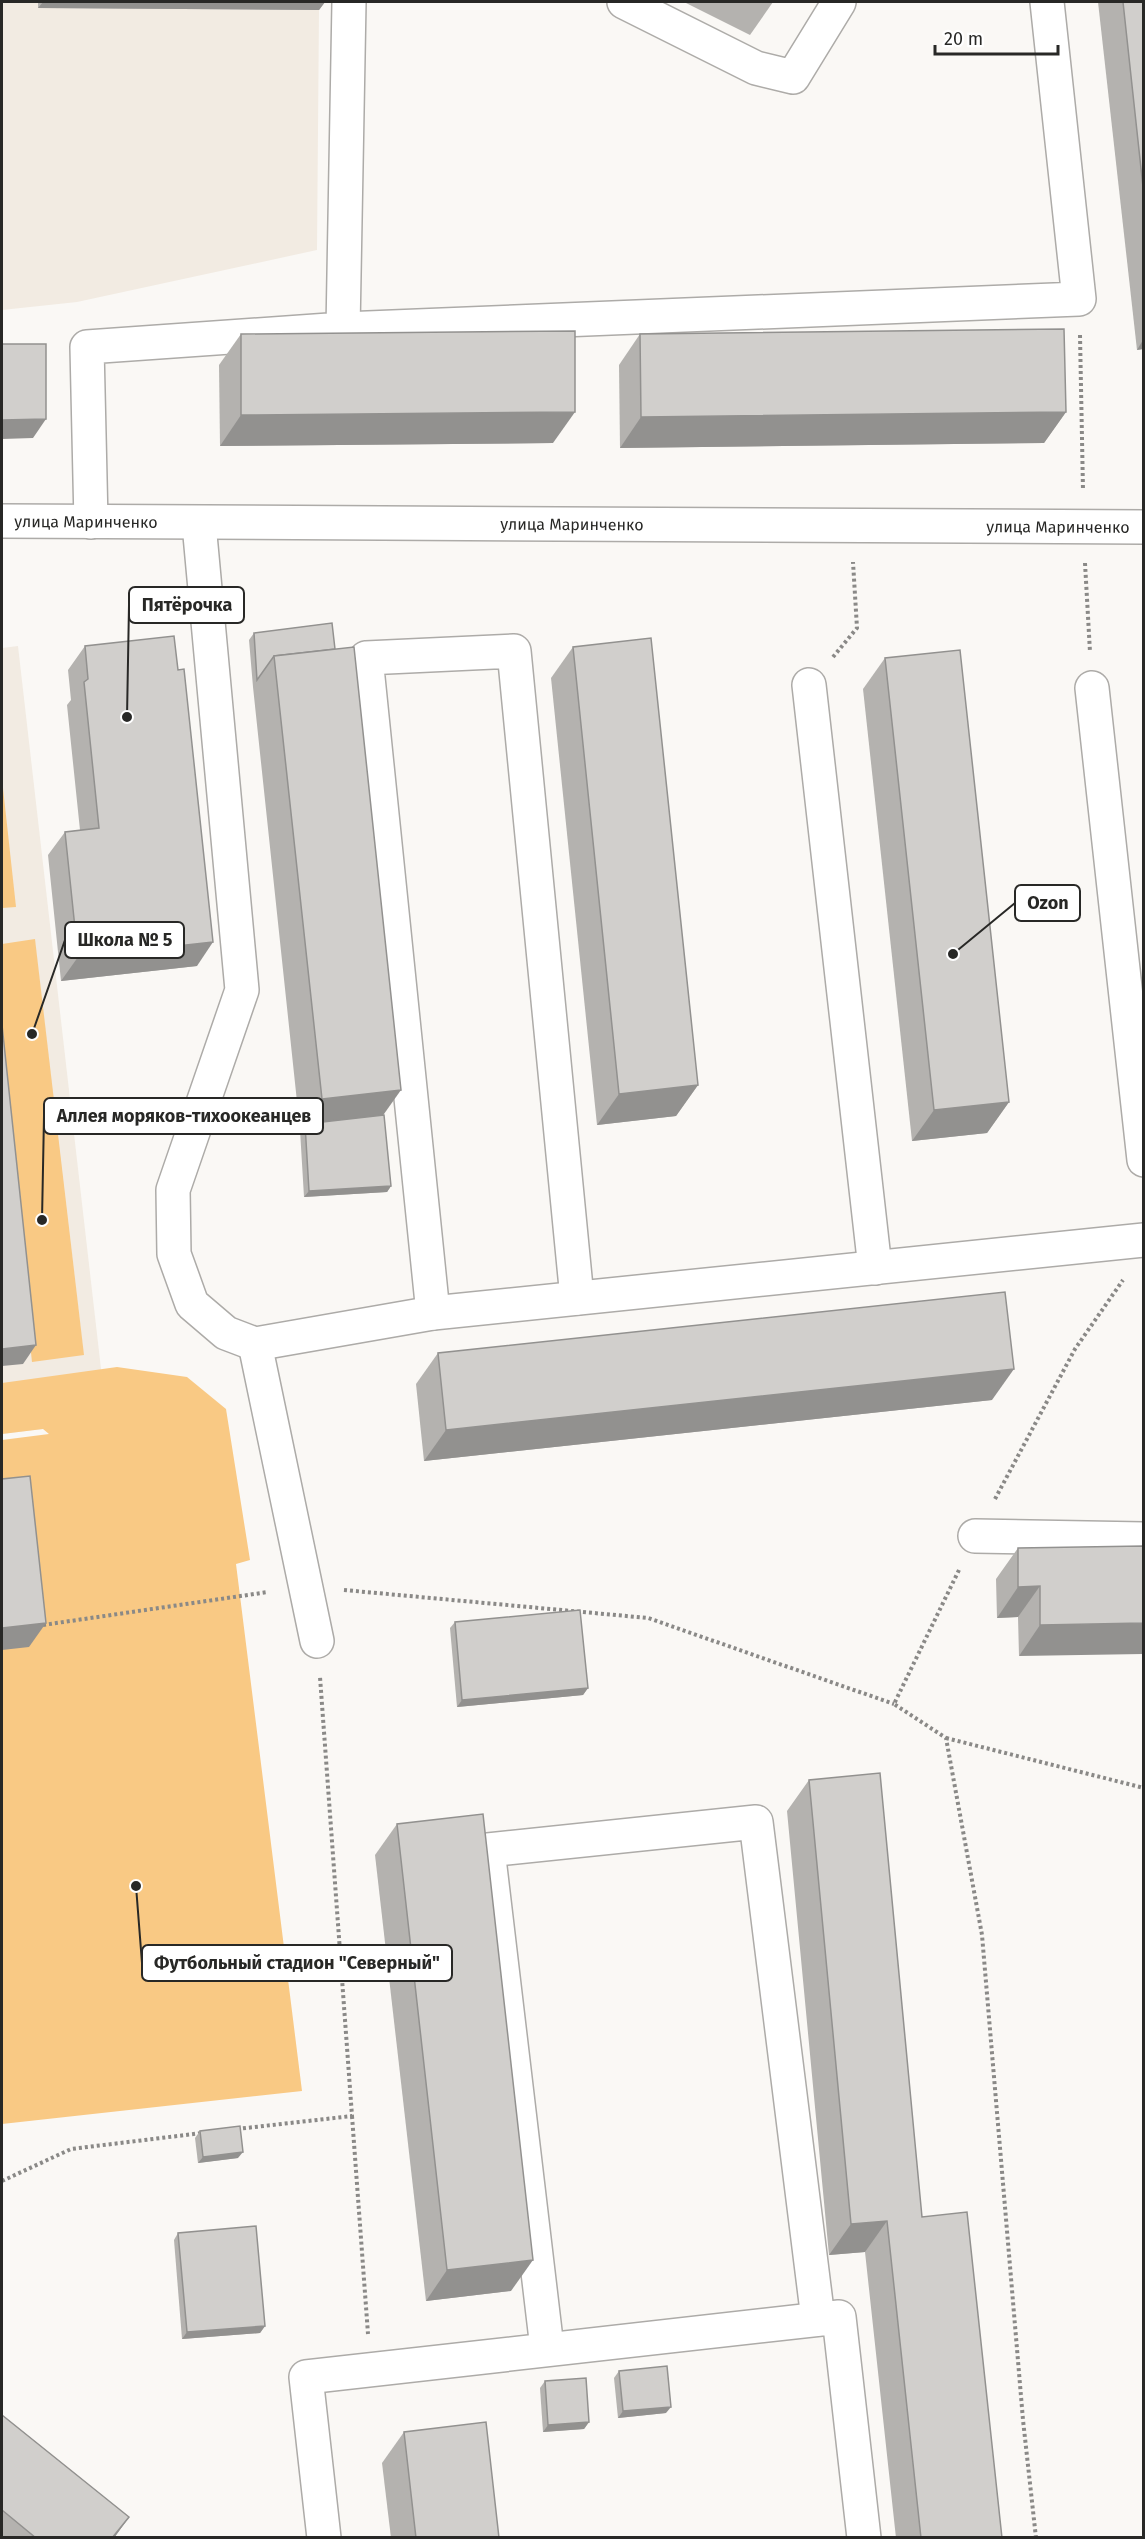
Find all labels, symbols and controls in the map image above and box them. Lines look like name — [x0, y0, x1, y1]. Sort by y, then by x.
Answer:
scale bar — [935, 18, 1058, 56]
text: 20 m — [944, 28, 983, 50]
street label: улица Маринченко — [14, 512, 158, 531]
street label: улица Маринченко — [500, 514, 644, 534]
street label: улица Маринченко — [986, 517, 1130, 536]
callout: Пятёрочка — [129, 587, 244, 623]
text: Пятёрочка — [142, 594, 232, 616]
callout: Ozon — [1015, 885, 1080, 921]
text: Ozon — [1027, 892, 1069, 914]
callout: Школа № 5 — [65, 922, 184, 958]
text: Школа № 5 — [77, 929, 173, 951]
callout: Аллея моряков-тихоокеанцев — [44, 1098, 323, 1134]
text: Аллея моряков-тихоокеанцев — [56, 1105, 311, 1127]
callout: Футбольный стадион "Северный" — [142, 1945, 452, 1981]
text: Футбольный стадион "Северный" — [154, 1952, 440, 1974]

